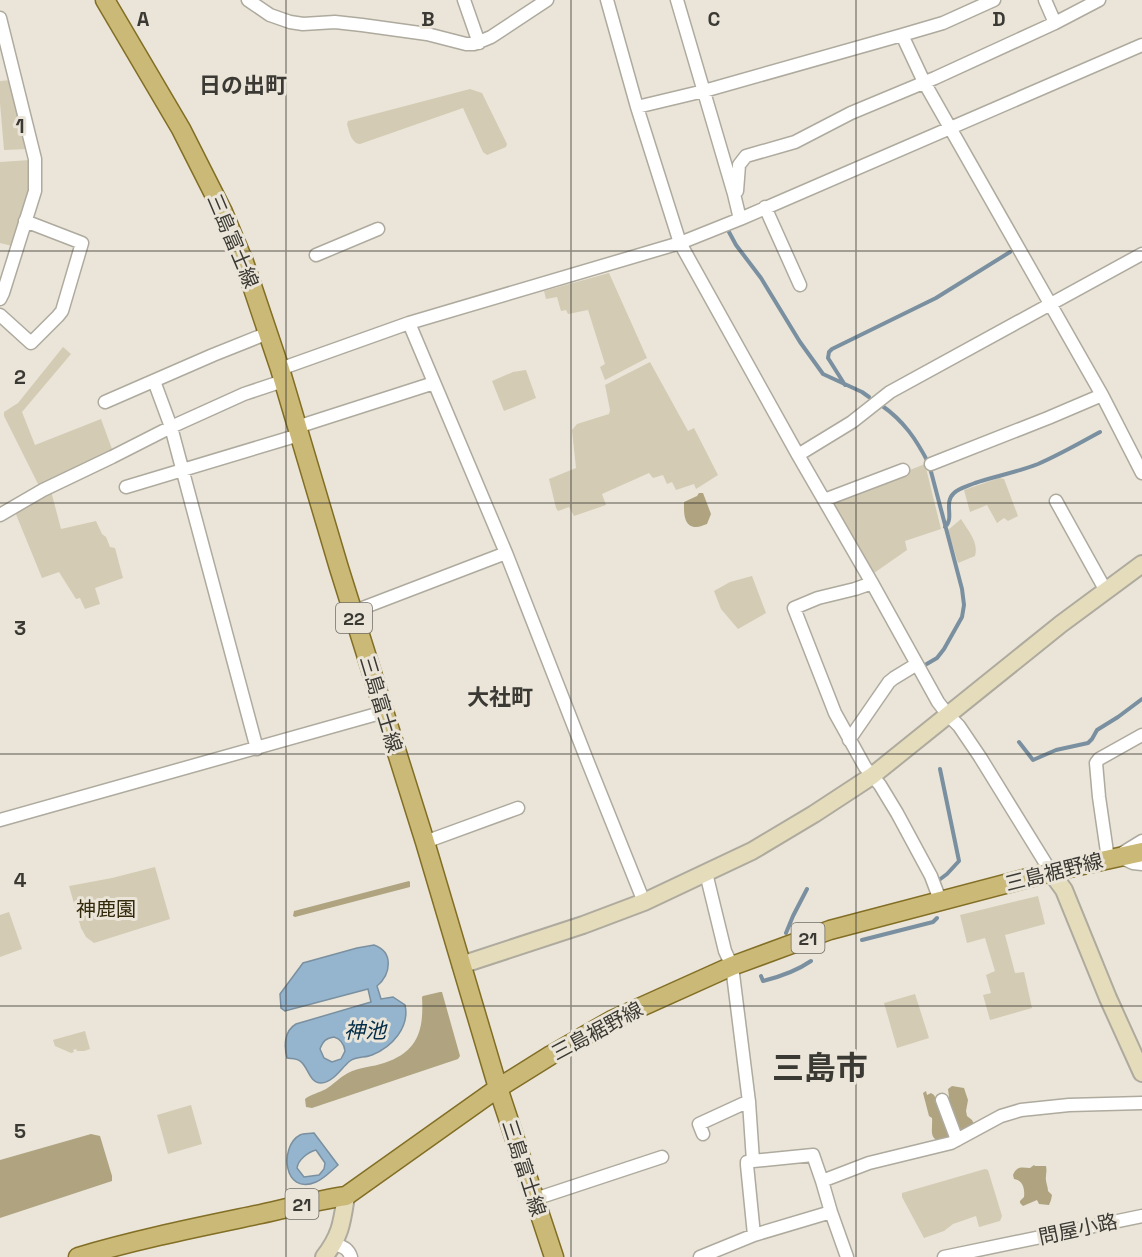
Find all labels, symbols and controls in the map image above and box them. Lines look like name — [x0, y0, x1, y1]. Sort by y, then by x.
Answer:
text: A — [137, 6, 150, 32]
text: B — [421, 6, 435, 32]
text: C — [708, 6, 721, 32]
text: D — [992, 6, 1006, 32]
district label: 日の出町 — [199, 71, 287, 99]
text: 1 — [15, 113, 25, 139]
street label: 三島富士線 — [201, 190, 265, 292]
text: 2 — [14, 364, 26, 390]
road number: 22 — [336, 603, 372, 633]
text: 3 — [14, 615, 26, 641]
street label: 三島富士線 — [354, 652, 408, 756]
district label: 大社町 — [467, 683, 533, 711]
street label: 三島裾野線 — [1002, 847, 1106, 897]
text: 4 — [14, 867, 27, 893]
park label: 神鹿園 — [76, 896, 136, 922]
road number: 21 — [792, 923, 824, 953]
street label: 三島裾野線 — [547, 996, 647, 1066]
water label: 神池 — [344, 1017, 388, 1044]
district label: 三島市 — [772, 1048, 868, 1088]
street label: 三島富士線 — [496, 1116, 552, 1220]
text: 5 — [14, 1118, 26, 1144]
road number: 21 — [286, 1189, 318, 1219]
street label: 問屋小路 — [1036, 1208, 1120, 1250]

